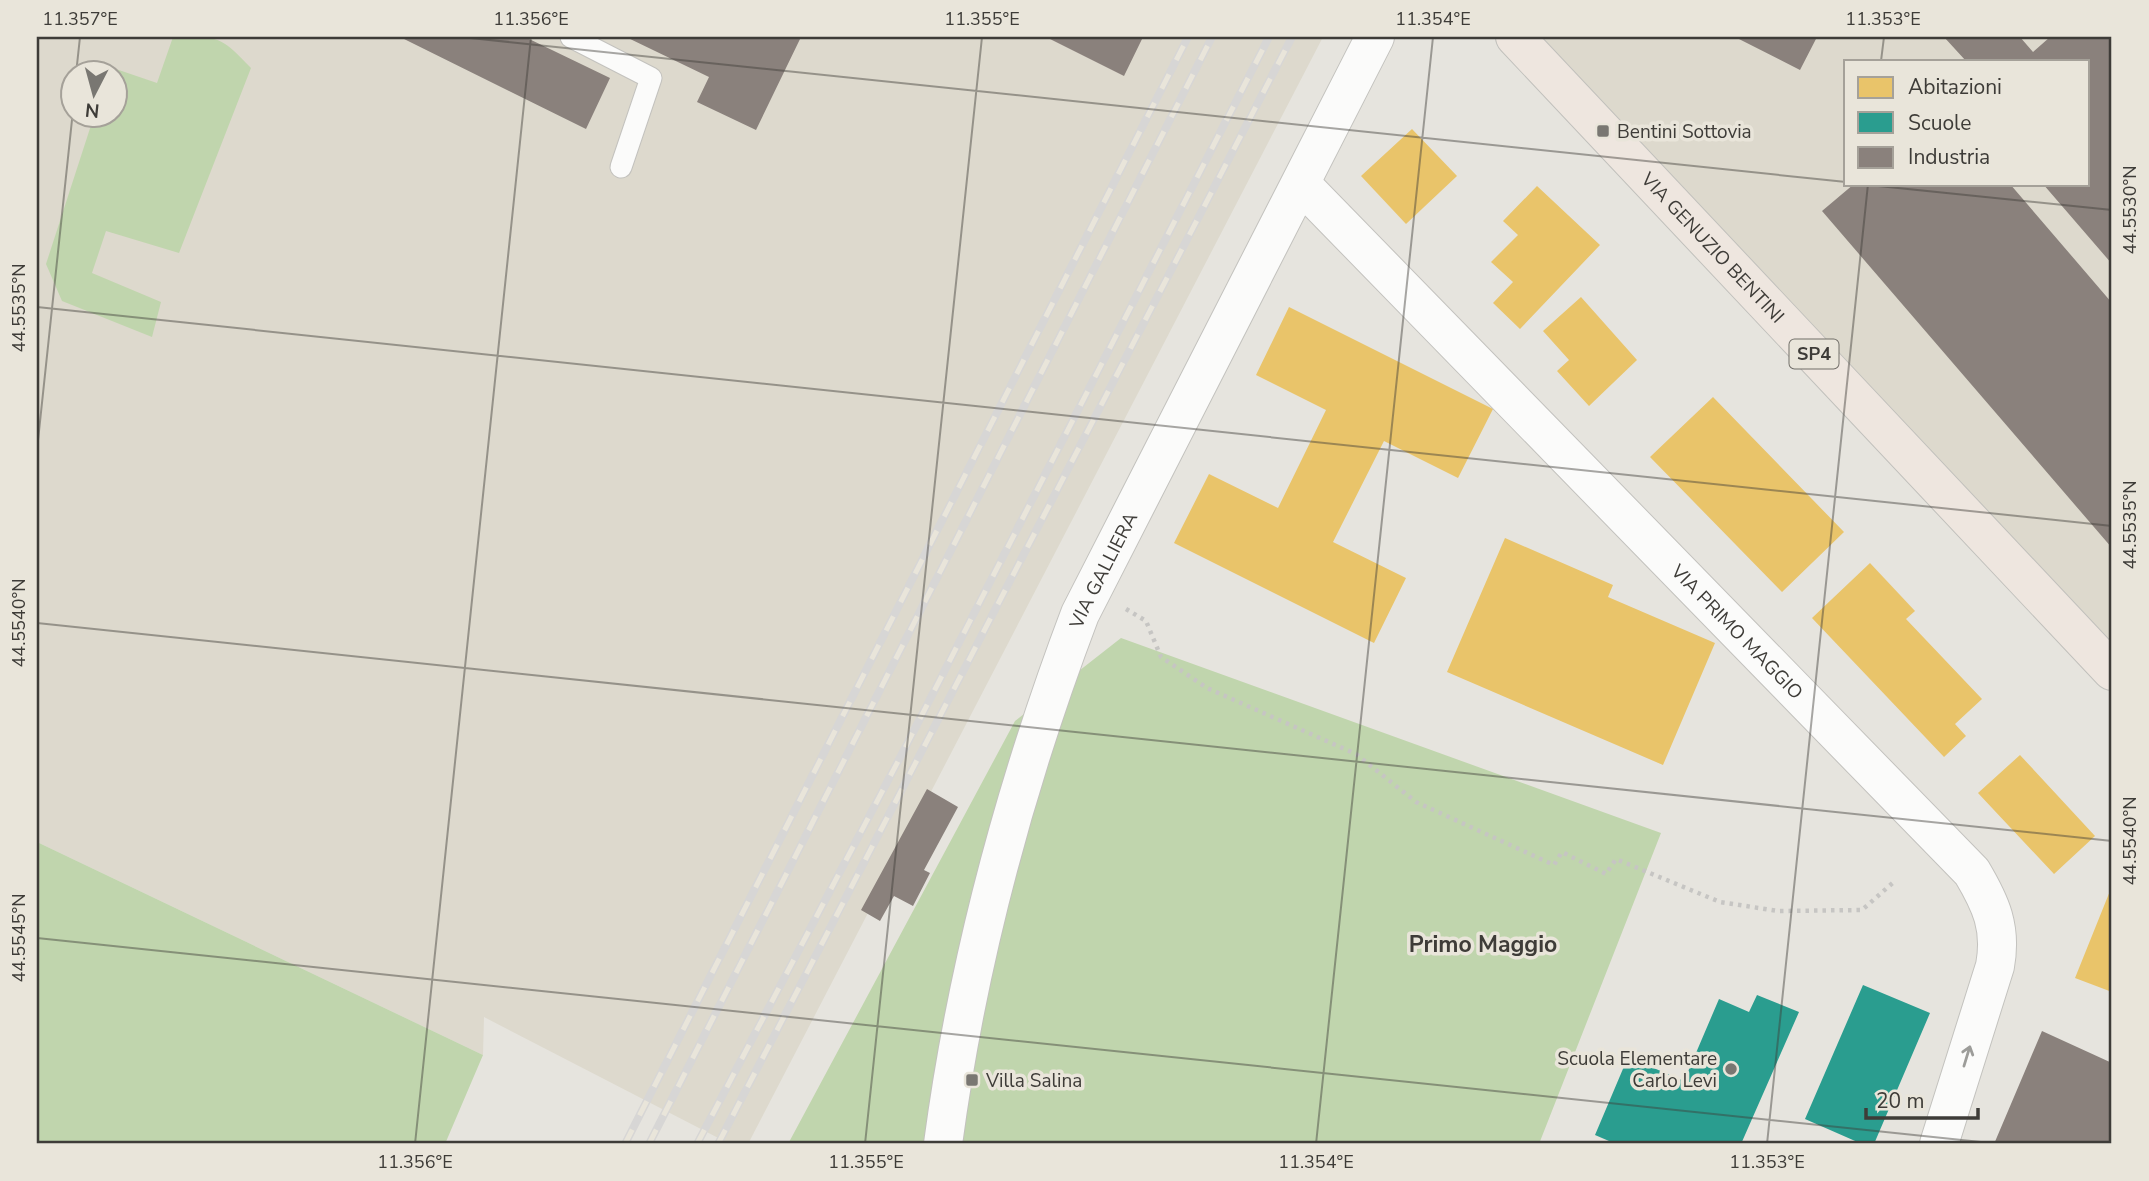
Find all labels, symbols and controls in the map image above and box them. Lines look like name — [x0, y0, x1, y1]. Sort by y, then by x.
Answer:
text: 11.357°E — [42, 7, 118, 31]
text: 11.356°E — [493, 7, 569, 31]
text: 11.355°E — [944, 7, 1020, 31]
text: 11.354°E — [1395, 7, 1471, 31]
text: 11.353°E — [1845, 7, 1921, 31]
north arrow — [60, 60, 130, 130]
legend — [1844, 60, 2090, 186]
text: Abitazioni — [1908, 73, 2002, 101]
text: N — [84, 96, 101, 124]
text: Scuole — [1908, 109, 1971, 137]
place label: Bentini Sottovia — [1617, 119, 1752, 145]
marker: Bentini Sottovia — [1595, 123, 1611, 139]
text: Industria — [1908, 143, 1990, 171]
street label: VIA GENUZIO BENTINI — [1634, 166, 1790, 329]
text: 44.5530°N — [2118, 166, 2142, 254]
text: 44.5535°N — [7, 264, 31, 352]
road number: SP4 — [1790, 340, 1839, 368]
text: 44.5535°N — [2118, 481, 2142, 569]
street label: VIA GALLIERA — [1063, 508, 1144, 633]
street label: VIA PRIMO MAGGIO — [1664, 558, 1808, 705]
text: 44.5540°N — [7, 579, 31, 667]
text: 44.5540°N — [2118, 797, 2142, 885]
text: 44.5545°N — [7, 894, 31, 982]
district label: Primo Maggio — [1409, 929, 1557, 960]
one-way arrow — [1961, 1045, 1974, 1067]
place label: Scuola Elementare Carlo Levi — [1557, 1046, 1717, 1094]
marker: Scuola Elementare Carlo Levi — [1723, 1061, 1739, 1077]
place label: Villa Salina — [985, 1068, 1082, 1094]
marker: Villa Salina — [964, 1072, 980, 1088]
scale bar — [1866, 1076, 1978, 1120]
text: 20 m — [1876, 1087, 1925, 1115]
text: 11.356°E — [377, 1150, 453, 1174]
text: 11.355°E — [828, 1150, 904, 1174]
text: 11.354°E — [1278, 1150, 1354, 1174]
text: 11.353°E — [1729, 1150, 1805, 1174]

